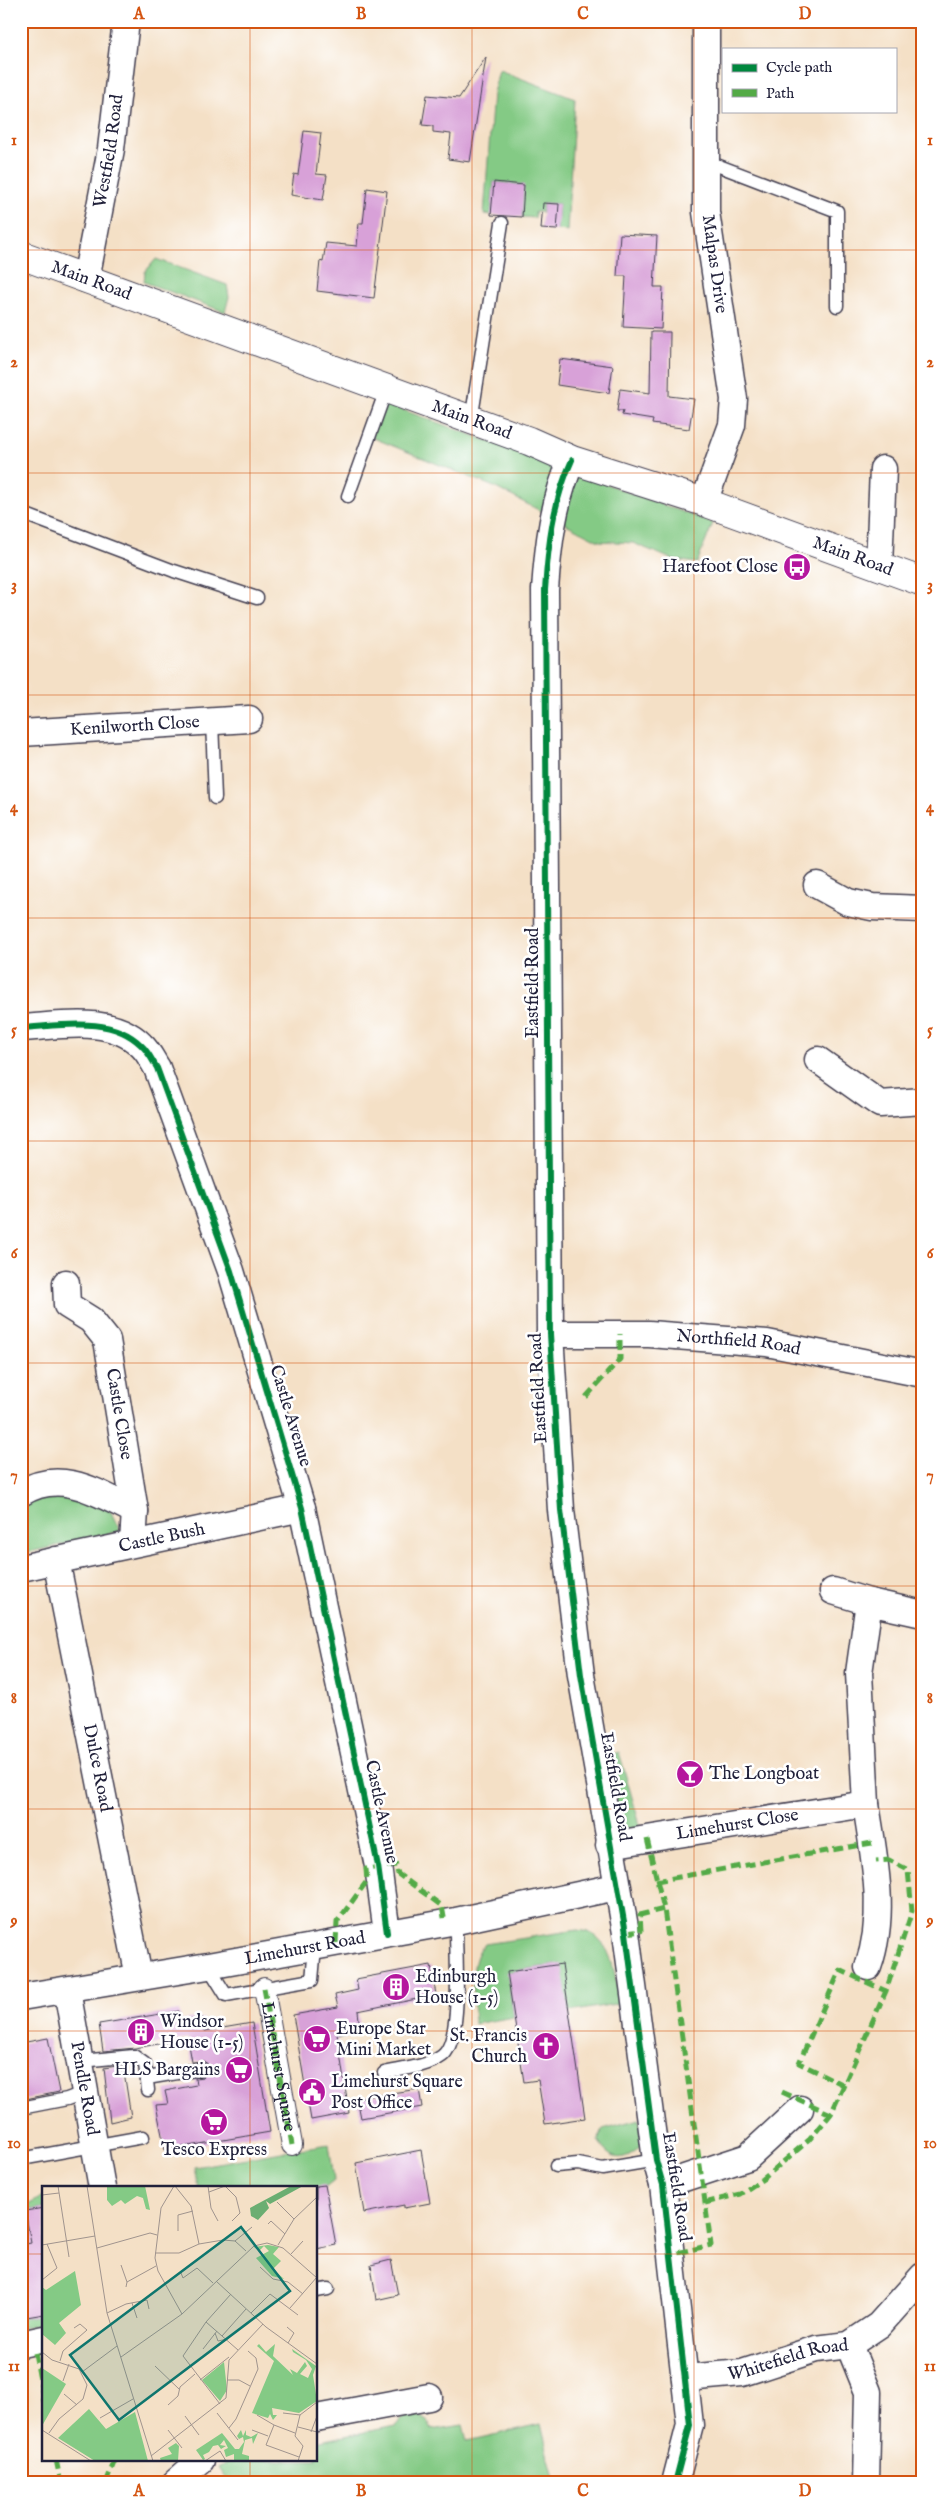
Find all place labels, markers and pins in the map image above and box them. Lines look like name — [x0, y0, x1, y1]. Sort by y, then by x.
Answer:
bus stop icon: Harefoot Close — [782, 552, 812, 582]
place label: Harefoot Close — [662, 556, 778, 579]
bar icon: The Longboat — [675, 1759, 705, 1789]
place label: The Longboat — [709, 1763, 819, 1786]
place label: Edinburgh House (1-5) — [415, 1966, 498, 2010]
building icon: Edinburgh House (1-5) — [381, 1972, 411, 2002]
place label: Windsor House (1-5) — [160, 2011, 243, 2055]
building icon: Windsor House (1-5) — [126, 2017, 156, 2047]
place label: Europe Star Mini Market — [336, 2018, 431, 2062]
supermarket icon: Europe Star Mini Market — [302, 2024, 332, 2054]
place label: St. Francis Church — [450, 2025, 527, 2069]
church icon: St. Francis Church — [531, 2031, 561, 2061]
supermarket icon: HLS Bargains — [224, 2055, 254, 2085]
place label: HLS Bargains — [114, 2059, 220, 2082]
place label: Limehurst Square Post Office — [331, 2071, 463, 2115]
public building icon: Limehurst Square Post Office — [297, 2077, 327, 2107]
supermarket icon: Tesco Express — [199, 2107, 229, 2137]
place label: Tesco Express — [161, 2139, 267, 2162]

